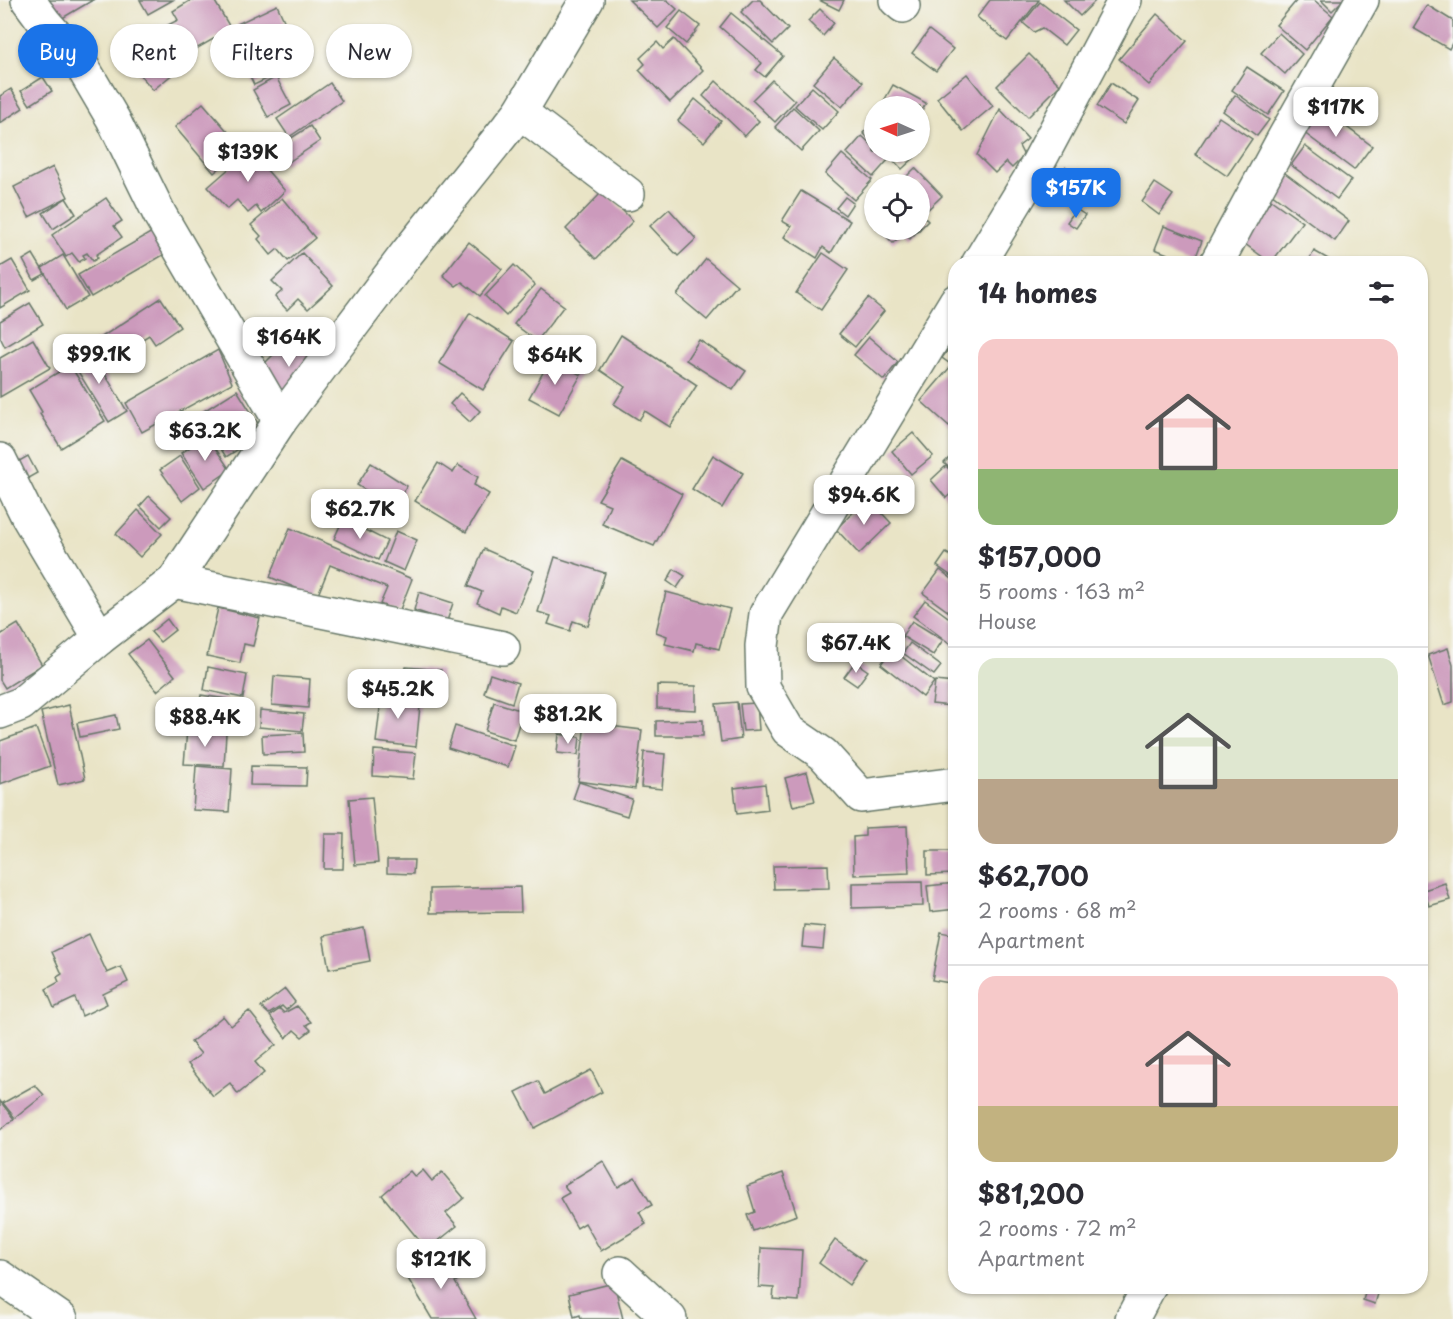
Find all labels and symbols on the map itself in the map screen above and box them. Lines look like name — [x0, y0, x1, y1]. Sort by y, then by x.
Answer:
pin: $117K — [1294, 87, 1378, 138]
north arrow — [864, 96, 930, 162]
pin: $139K — [206, 132, 290, 183]
pin: $157K — [1034, 168, 1118, 219]
pin: $164K — [247, 317, 331, 368]
pin: $99.1K — [50, 334, 148, 385]
pin: $64K — [519, 335, 591, 386]
pin: $63.2K — [156, 411, 254, 462]
pin: $94.6K — [815, 475, 913, 526]
pin: $62.7K — [311, 489, 409, 540]
pin: $67.4K — [807, 623, 905, 674]
pin: $45.2K — [349, 669, 447, 720]
pin: $81.2K — [519, 694, 617, 745]
pin: $88.4K — [156, 697, 254, 748]
pin: $121K — [399, 1239, 483, 1290]

